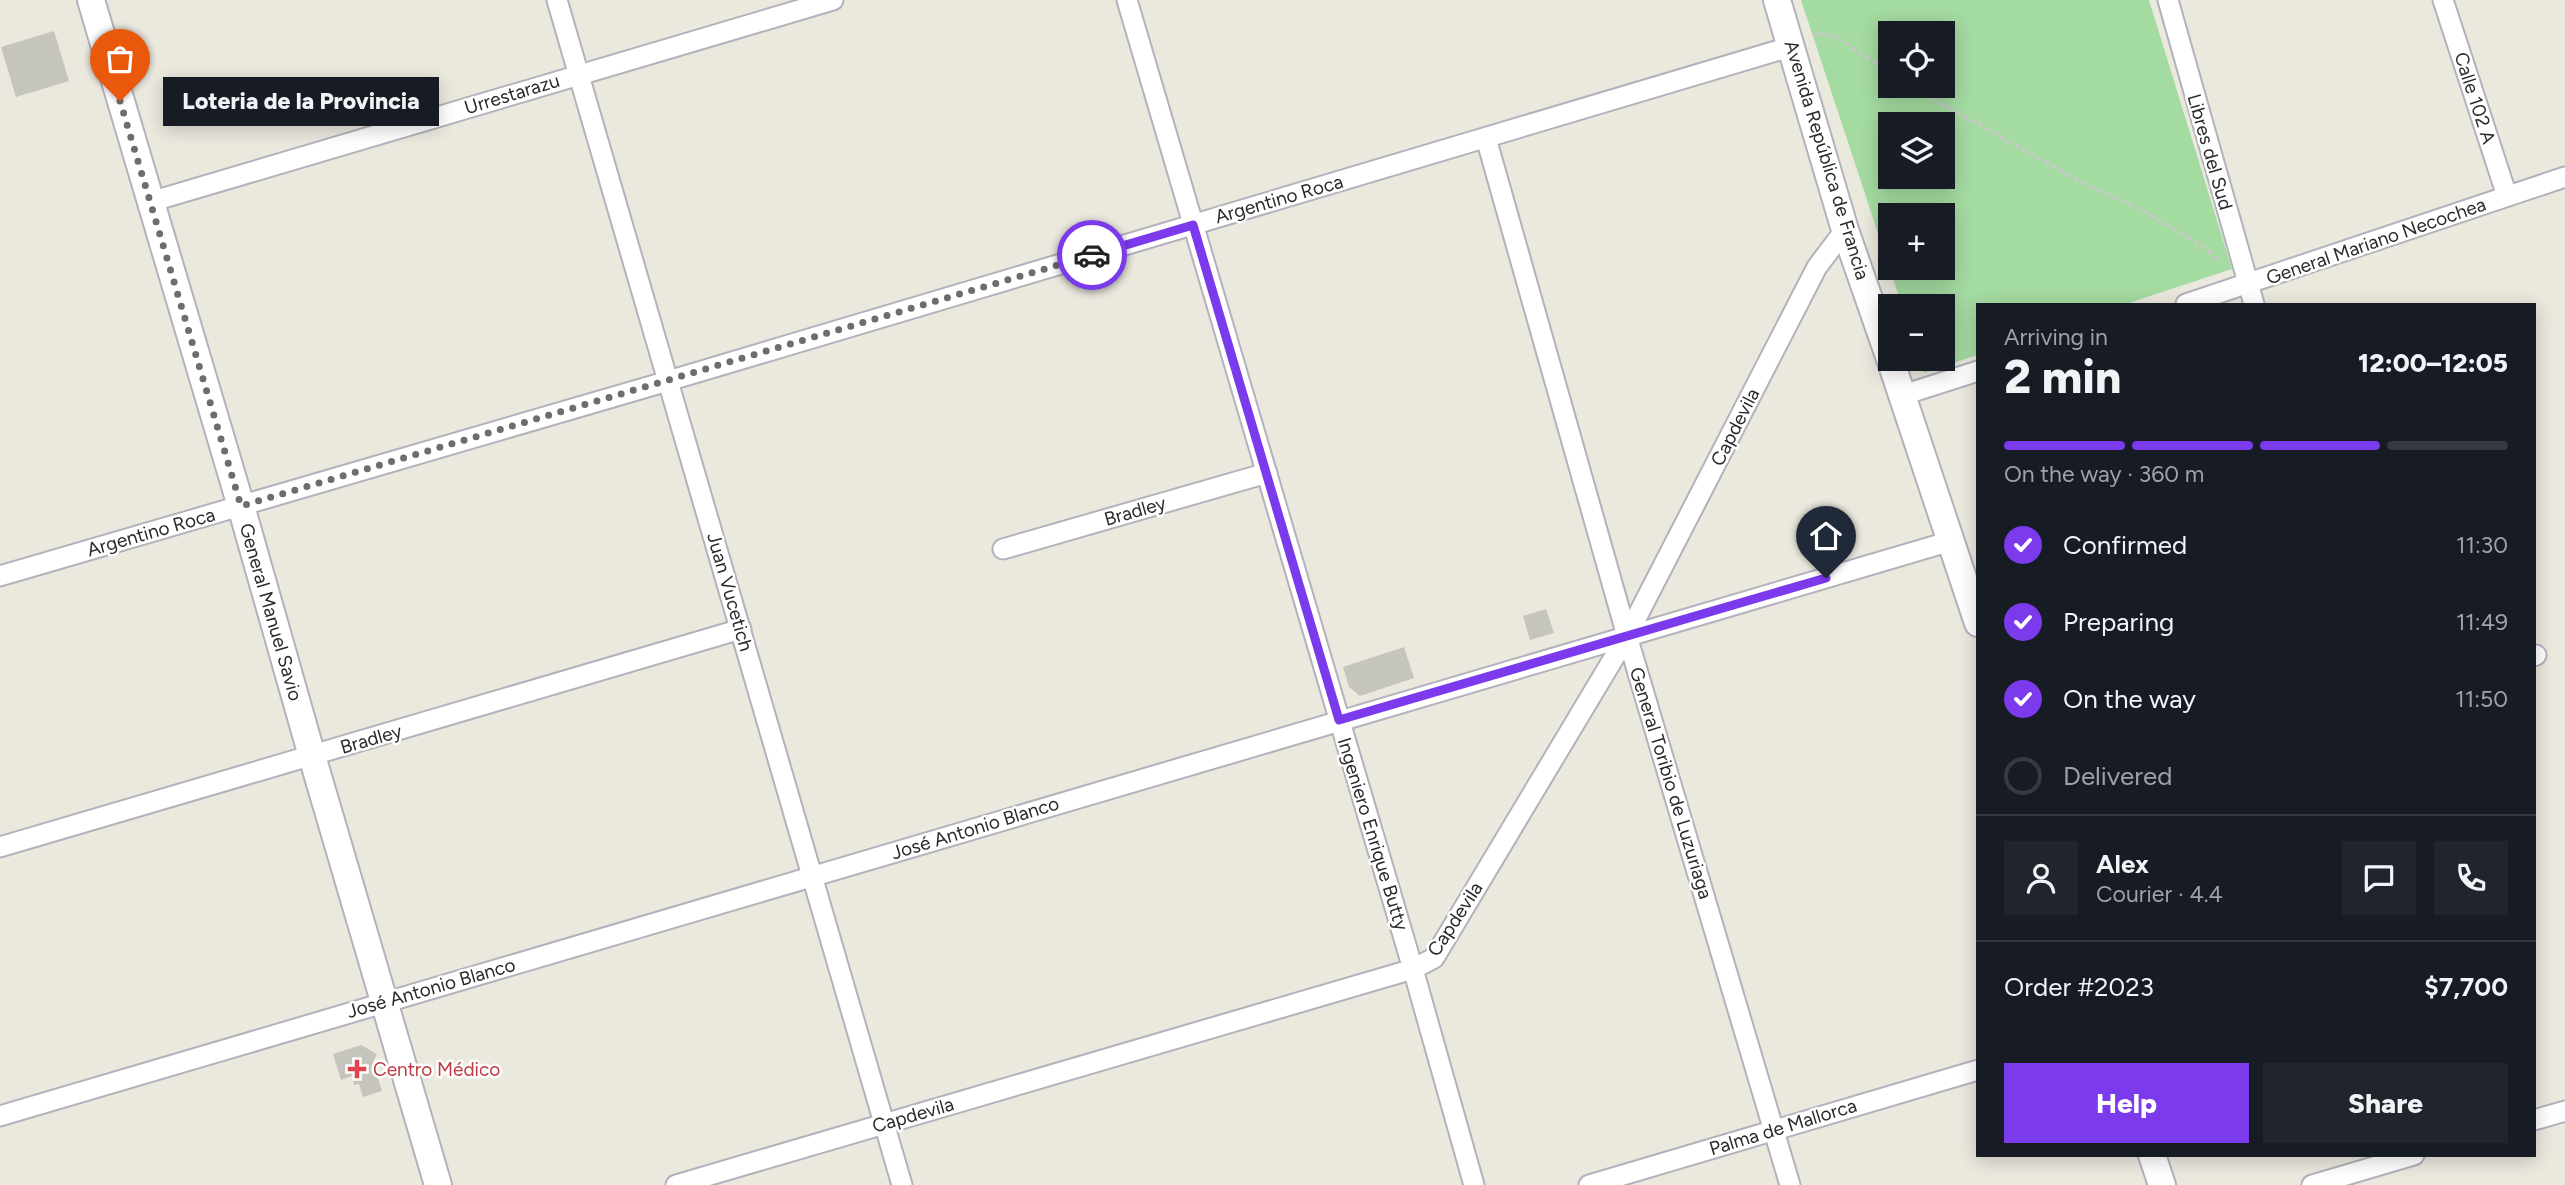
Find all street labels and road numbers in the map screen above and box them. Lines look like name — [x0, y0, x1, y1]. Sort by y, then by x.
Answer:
street label: Avenida República de Francia — [1780, 38, 1874, 282]
street label: Calle 102 A — [2449, 49, 2501, 147]
street label: Urrestarazu — [462, 69, 562, 119]
street label: Libres del Sud — [2182, 91, 2238, 213]
street label: Argentino Roca — [1212, 170, 1346, 228]
street label: General Mariano Necochea — [2263, 193, 2489, 289]
street label: Capdevila — [1706, 384, 1764, 470]
street label: Bradley — [1101, 491, 1169, 531]
street label: Argentino Roca — [84, 503, 218, 561]
street label: General Manuel Savio — [235, 521, 307, 703]
street label: Juan Vucetich — [702, 530, 758, 654]
street label: General Toribio de Luzuriaga — [1625, 664, 1717, 902]
street label: Bradley — [337, 719, 405, 759]
street label: Ingeniero Enrique Butty — [1333, 735, 1413, 933]
street label: José Antonio Blanco — [888, 791, 1062, 865]
street label: Capdevila — [1422, 877, 1488, 961]
street label: José Antonio Blanco — [344, 953, 518, 1023]
street label: Capdevila — [869, 1092, 957, 1138]
street label: Palma de Mallorca — [1706, 1094, 1860, 1160]

